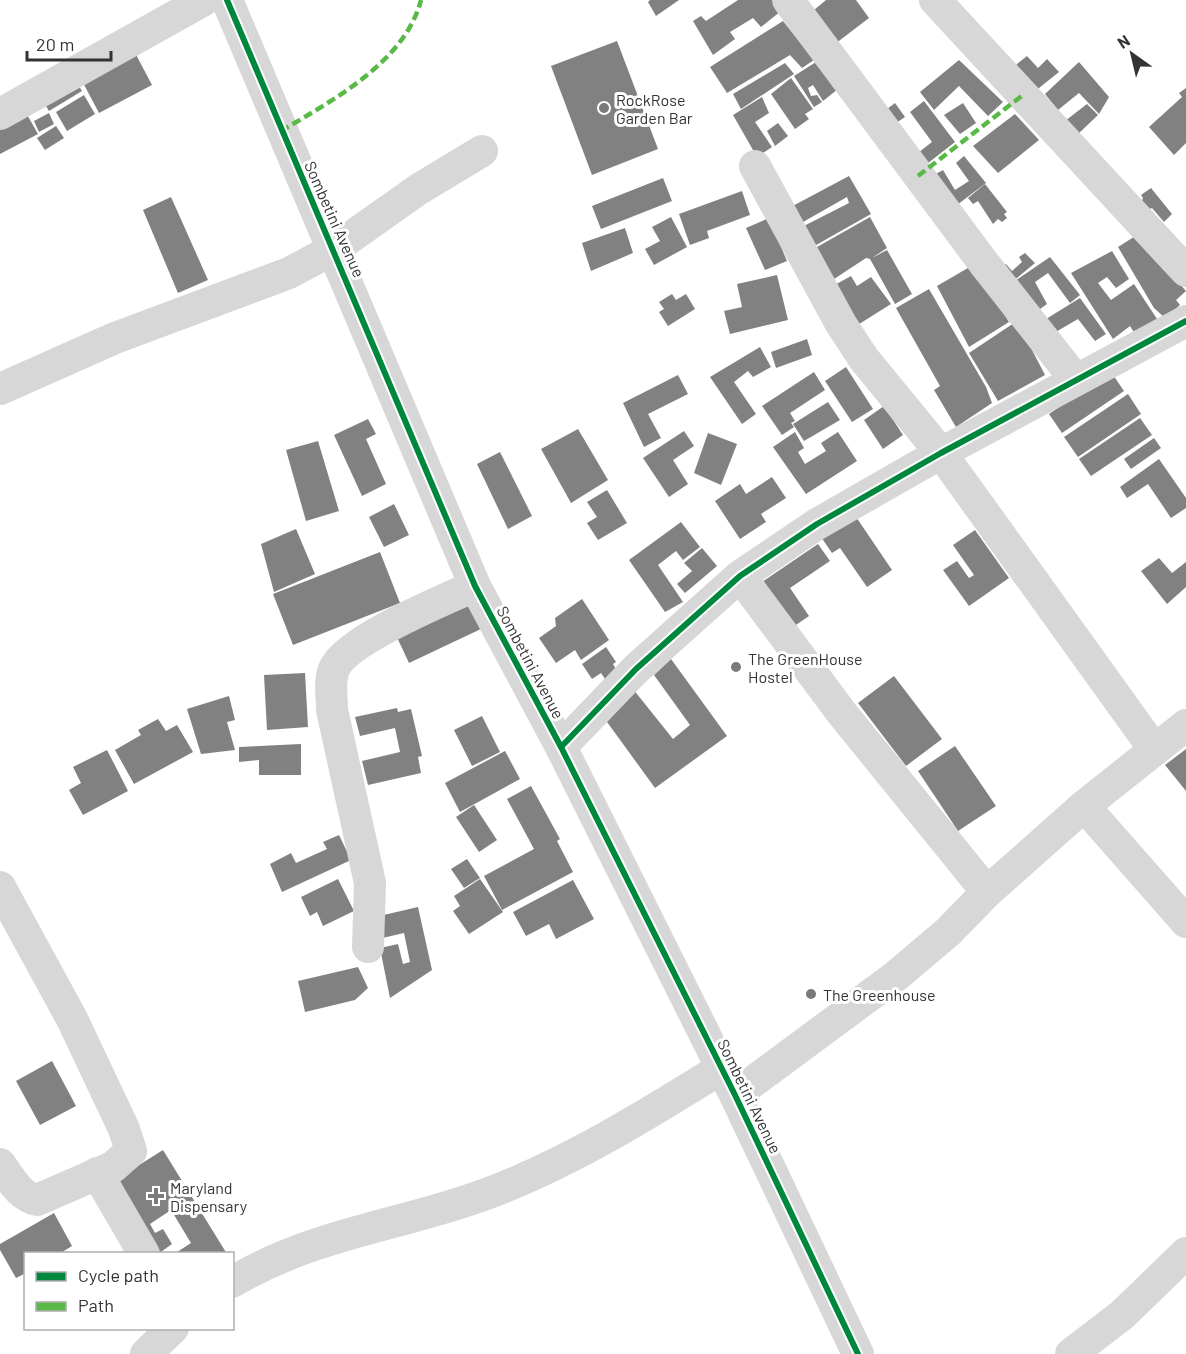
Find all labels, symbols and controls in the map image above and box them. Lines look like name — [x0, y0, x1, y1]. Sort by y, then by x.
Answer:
scale bar — [27, 24, 111, 62]
north arrow — [1102, 24, 1162, 84]
text: N — [1114, 30, 1133, 52]
text: 20 m — [36, 33, 74, 55]
place label: RockRose Garden Bar — [616, 90, 693, 127]
marker: RockRose Garden Bar — [597, 101, 611, 115]
street label: Sombetini Avenue — [301, 158, 369, 280]
street label: Sombetini Avenue — [493, 602, 569, 722]
place label: The GreenHouse Hostel — [748, 649, 863, 686]
marker: The GreenHouse Hostel — [729, 660, 743, 674]
place label: The Greenhouse — [823, 985, 936, 1004]
marker: The Greenhouse — [804, 987, 818, 1001]
street label: Sombetini Avenue — [714, 1036, 786, 1156]
place label: Maryland Dispensary — [170, 1178, 248, 1215]
marker: Maryland Dispensary — [147, 1187, 165, 1205]
legend — [24, 1252, 234, 1330]
text: Cycle path — [78, 1264, 159, 1286]
text: Path — [78, 1294, 114, 1316]

